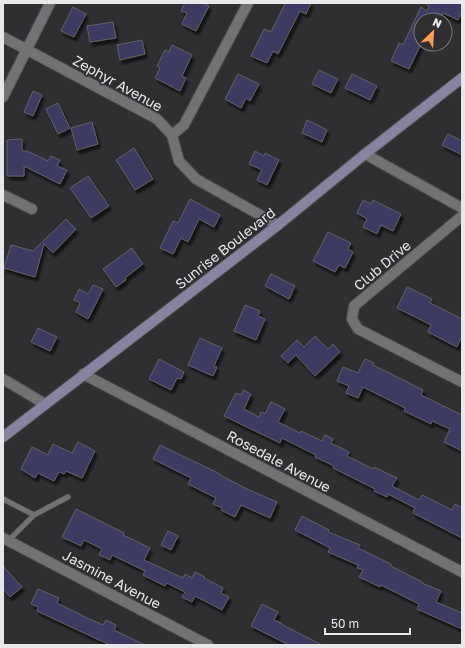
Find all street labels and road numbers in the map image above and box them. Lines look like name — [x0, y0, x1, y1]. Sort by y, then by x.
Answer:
street label: Zephyr Avenue — [70, 51, 166, 115]
street label: Sunrise Boulevard — [172, 204, 278, 292]
street label: Club Drive — [350, 236, 414, 294]
street label: Rosedale Avenue — [224, 426, 334, 496]
street label: Jasmine Avenue — [60, 546, 164, 612]

